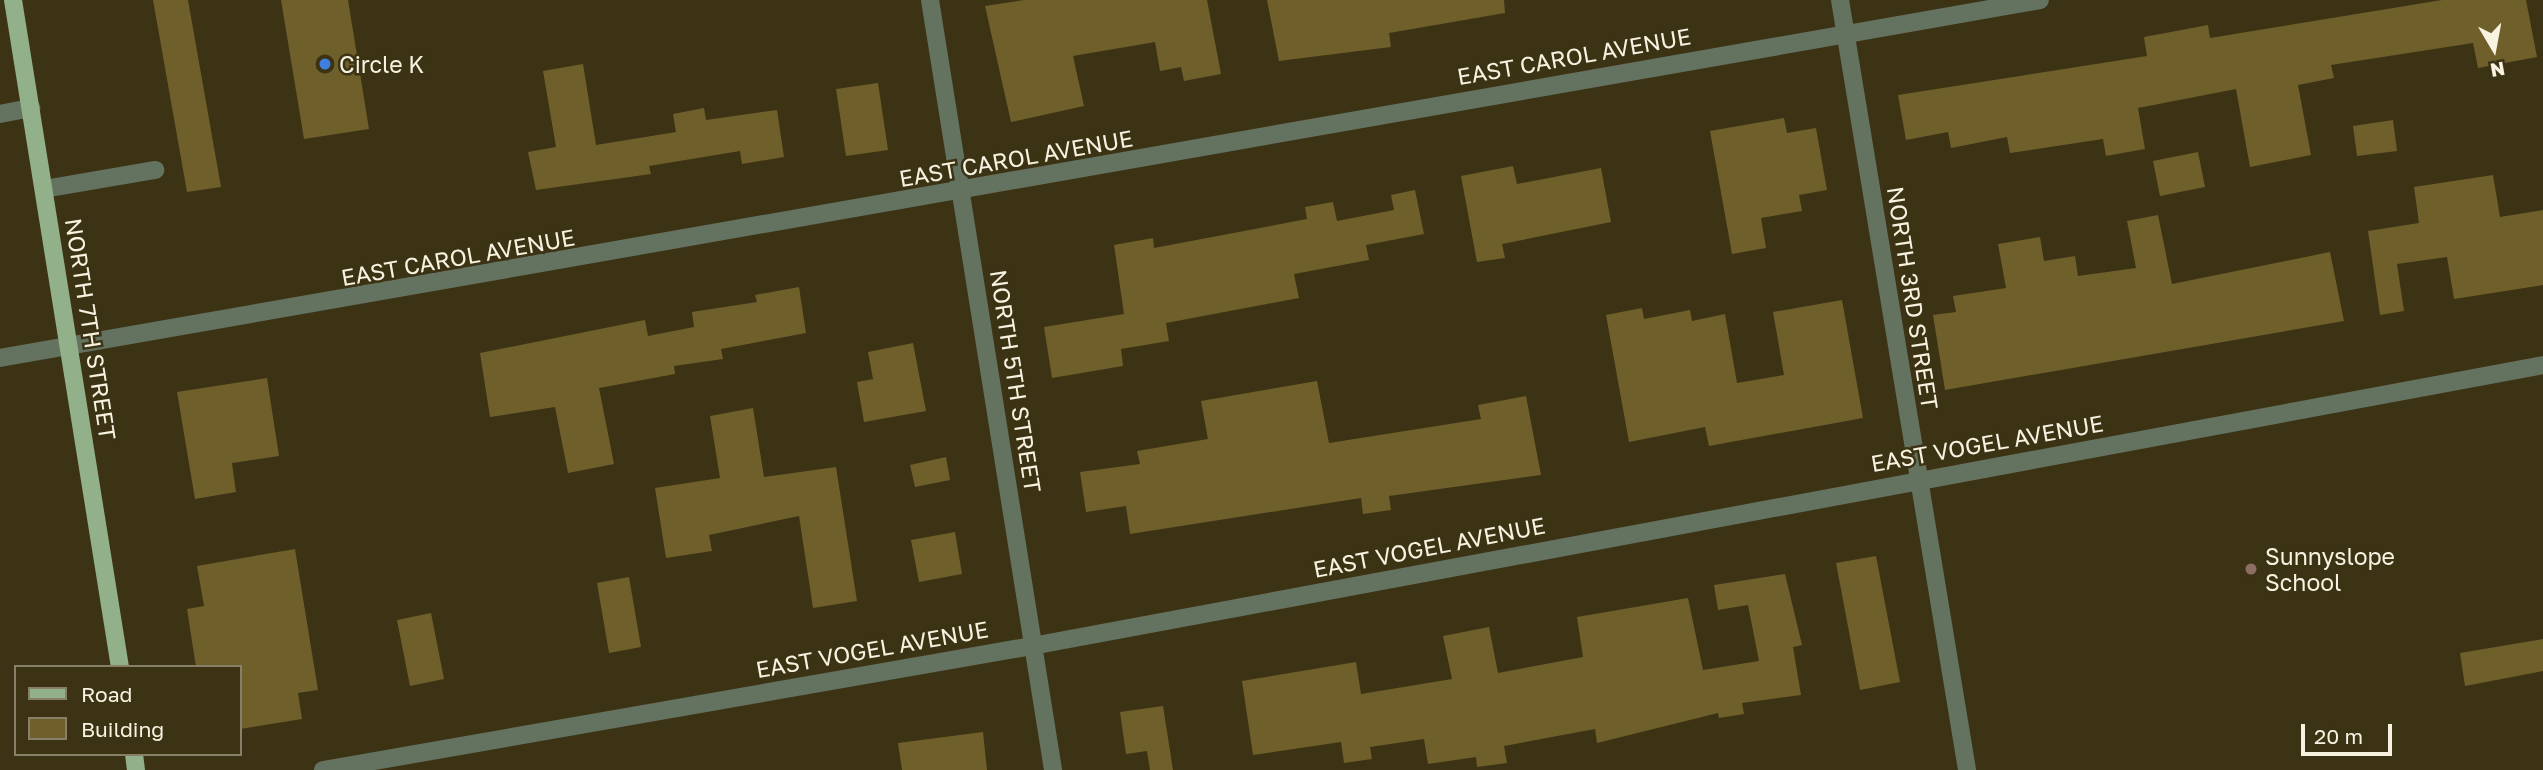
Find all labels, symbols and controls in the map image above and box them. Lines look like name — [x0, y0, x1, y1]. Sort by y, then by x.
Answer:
north arrow — [2459, 14, 2529, 84]
street label: EAST CAROL AVENUE — [1455, 22, 1693, 90]
place label: Circle K — [339, 50, 424, 78]
marker: Circle K — [317, 56, 333, 72]
text: N — [2489, 58, 2507, 83]
street label: EAST CAROL AVENUE — [897, 124, 1135, 192]
street label: NORTH 3RD STREET — [1882, 185, 1944, 411]
street label: NORTH 7TH STREET — [60, 216, 122, 442]
street label: EAST CAROL AVENUE — [339, 223, 577, 291]
street label: NORTH 5TH STREET — [985, 268, 1047, 494]
street label: EAST VOGEL AVENUE — [1868, 409, 2106, 477]
street label: EAST VOGEL AVENUE — [1311, 511, 1547, 583]
place label: Sunnyslope School — [2265, 542, 2395, 596]
marker: Sunnyslope School — [2243, 561, 2259, 577]
street label: EAST VOGEL AVENUE — [753, 615, 991, 683]
legend — [14, 665, 242, 756]
text: Road — [81, 681, 132, 707]
scale bar — [2305, 710, 2396, 754]
text: Building — [81, 716, 164, 742]
text: 20 m — [2314, 723, 2363, 749]

